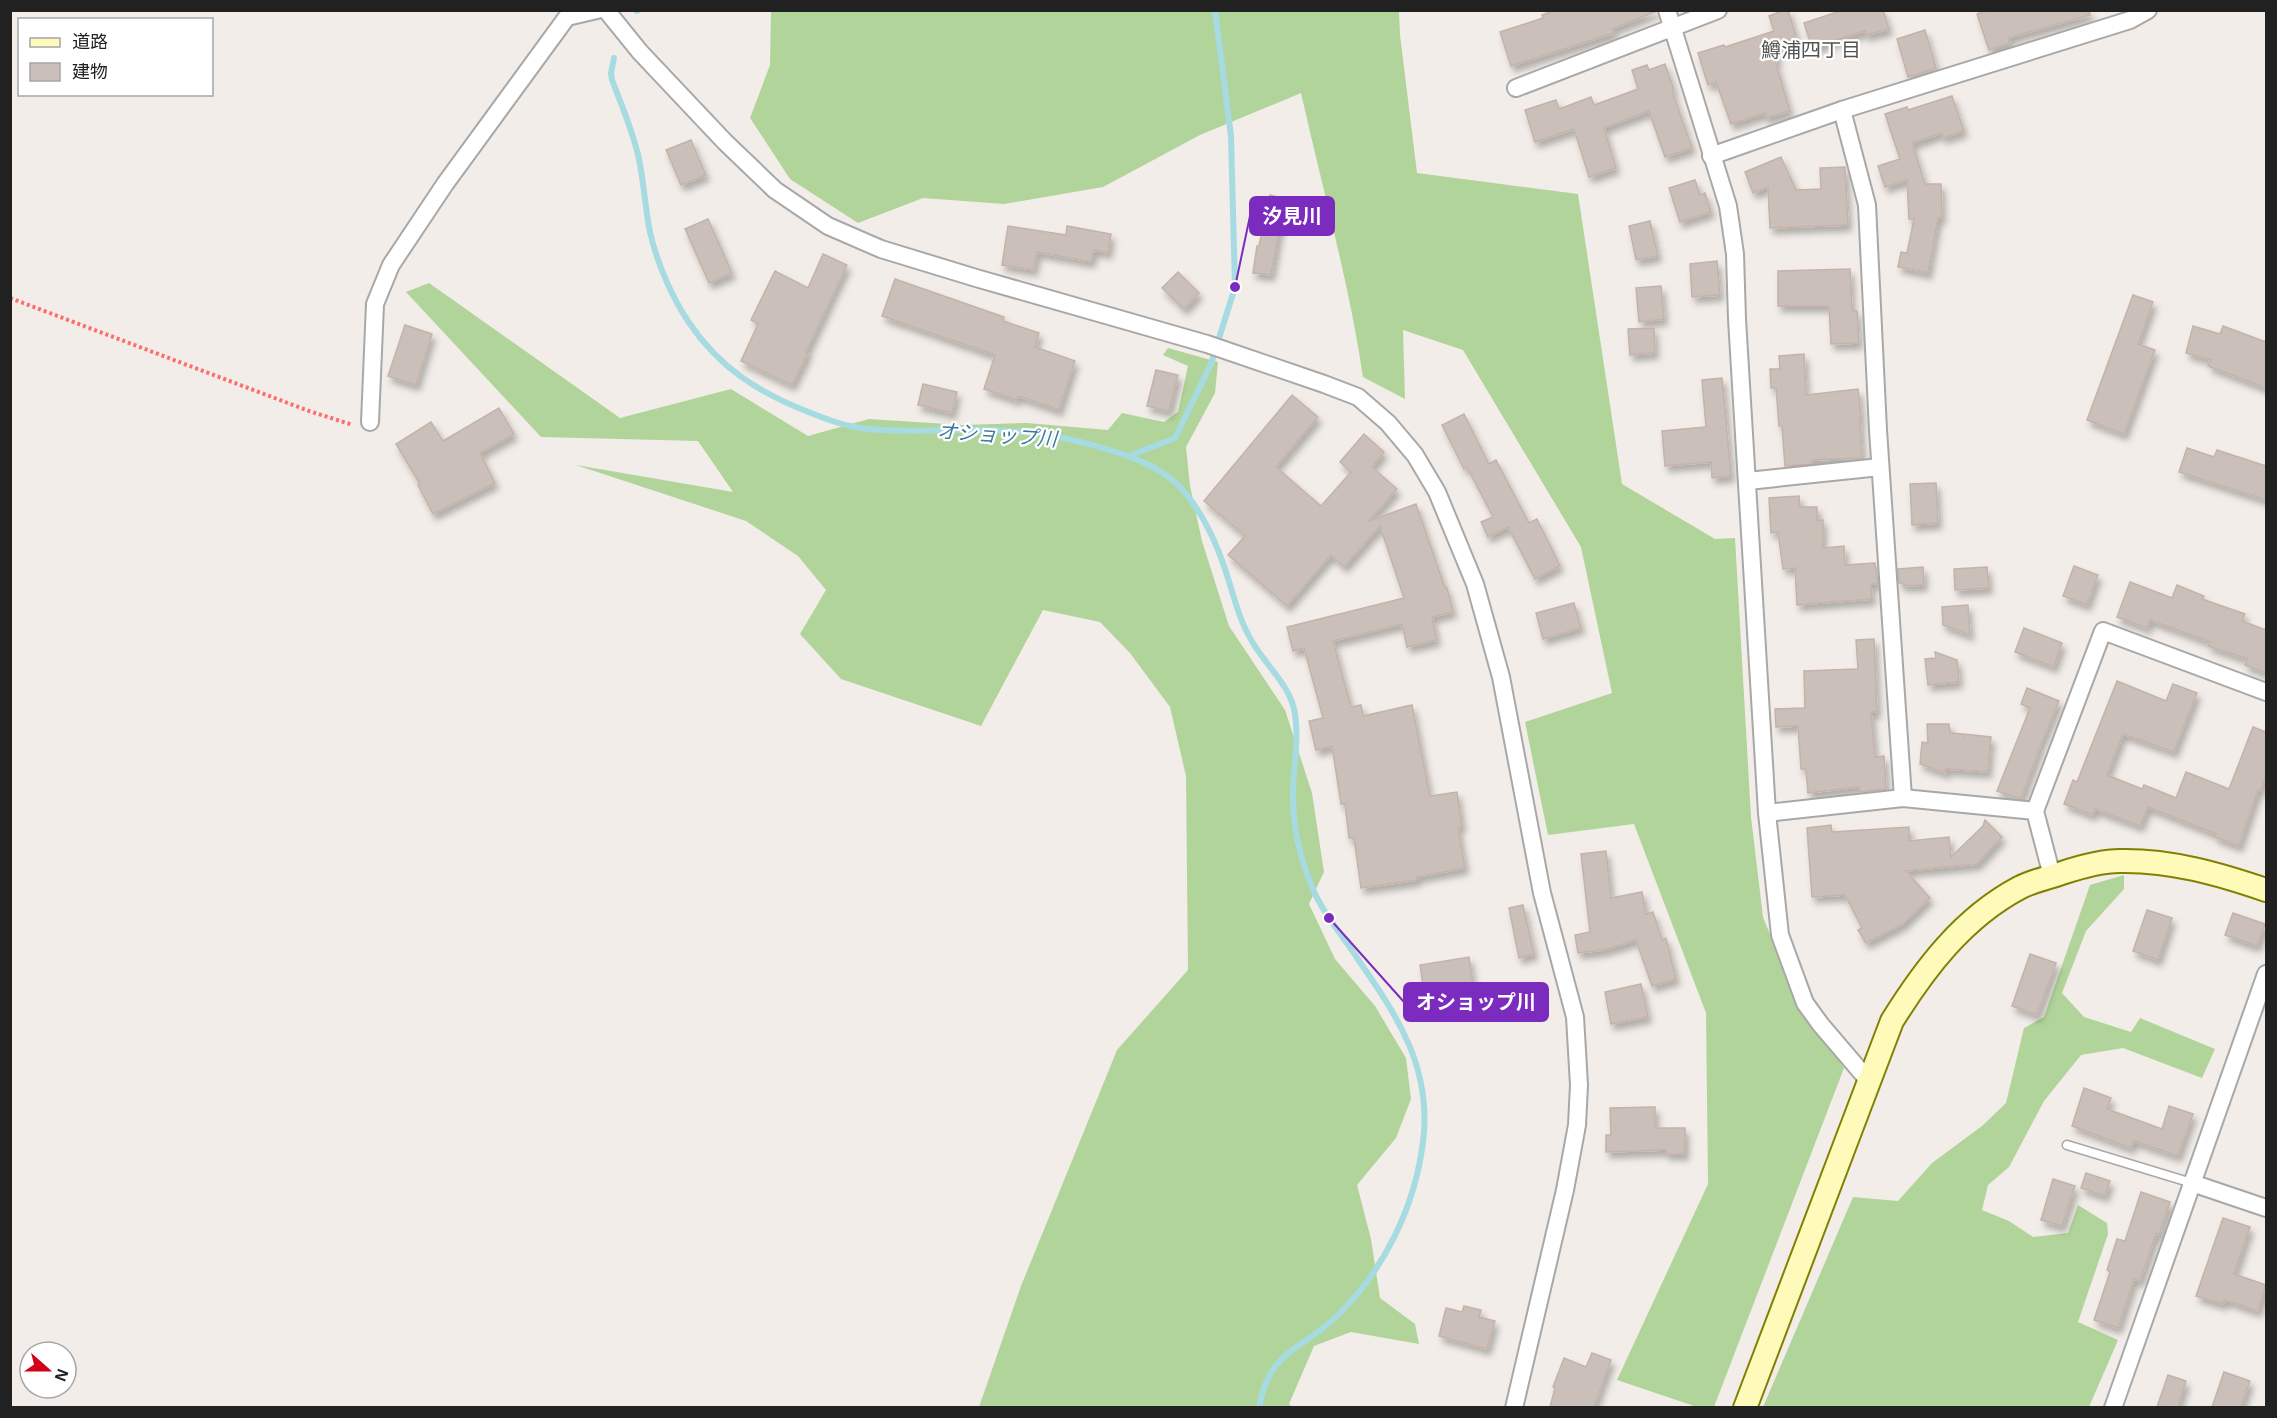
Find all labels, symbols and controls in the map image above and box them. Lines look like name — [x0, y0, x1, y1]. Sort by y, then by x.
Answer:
legend — [18, 18, 213, 96]
text: 道路 — [72, 32, 108, 52]
district label: 鱒浦四丁目 — [1761, 39, 1861, 61]
text: 建物 — [72, 62, 108, 82]
callout: 汐見川 — [1250, 197, 1334, 235]
text: 汐見川 — [1262, 205, 1322, 227]
water label: オショップ川 — [936, 420, 1060, 450]
callout: オショップ川 — [1404, 983, 1548, 1021]
text: オショップ川 — [1416, 991, 1536, 1013]
north arrow — [18, 1340, 78, 1400]
text: N — [52, 1367, 72, 1384]

